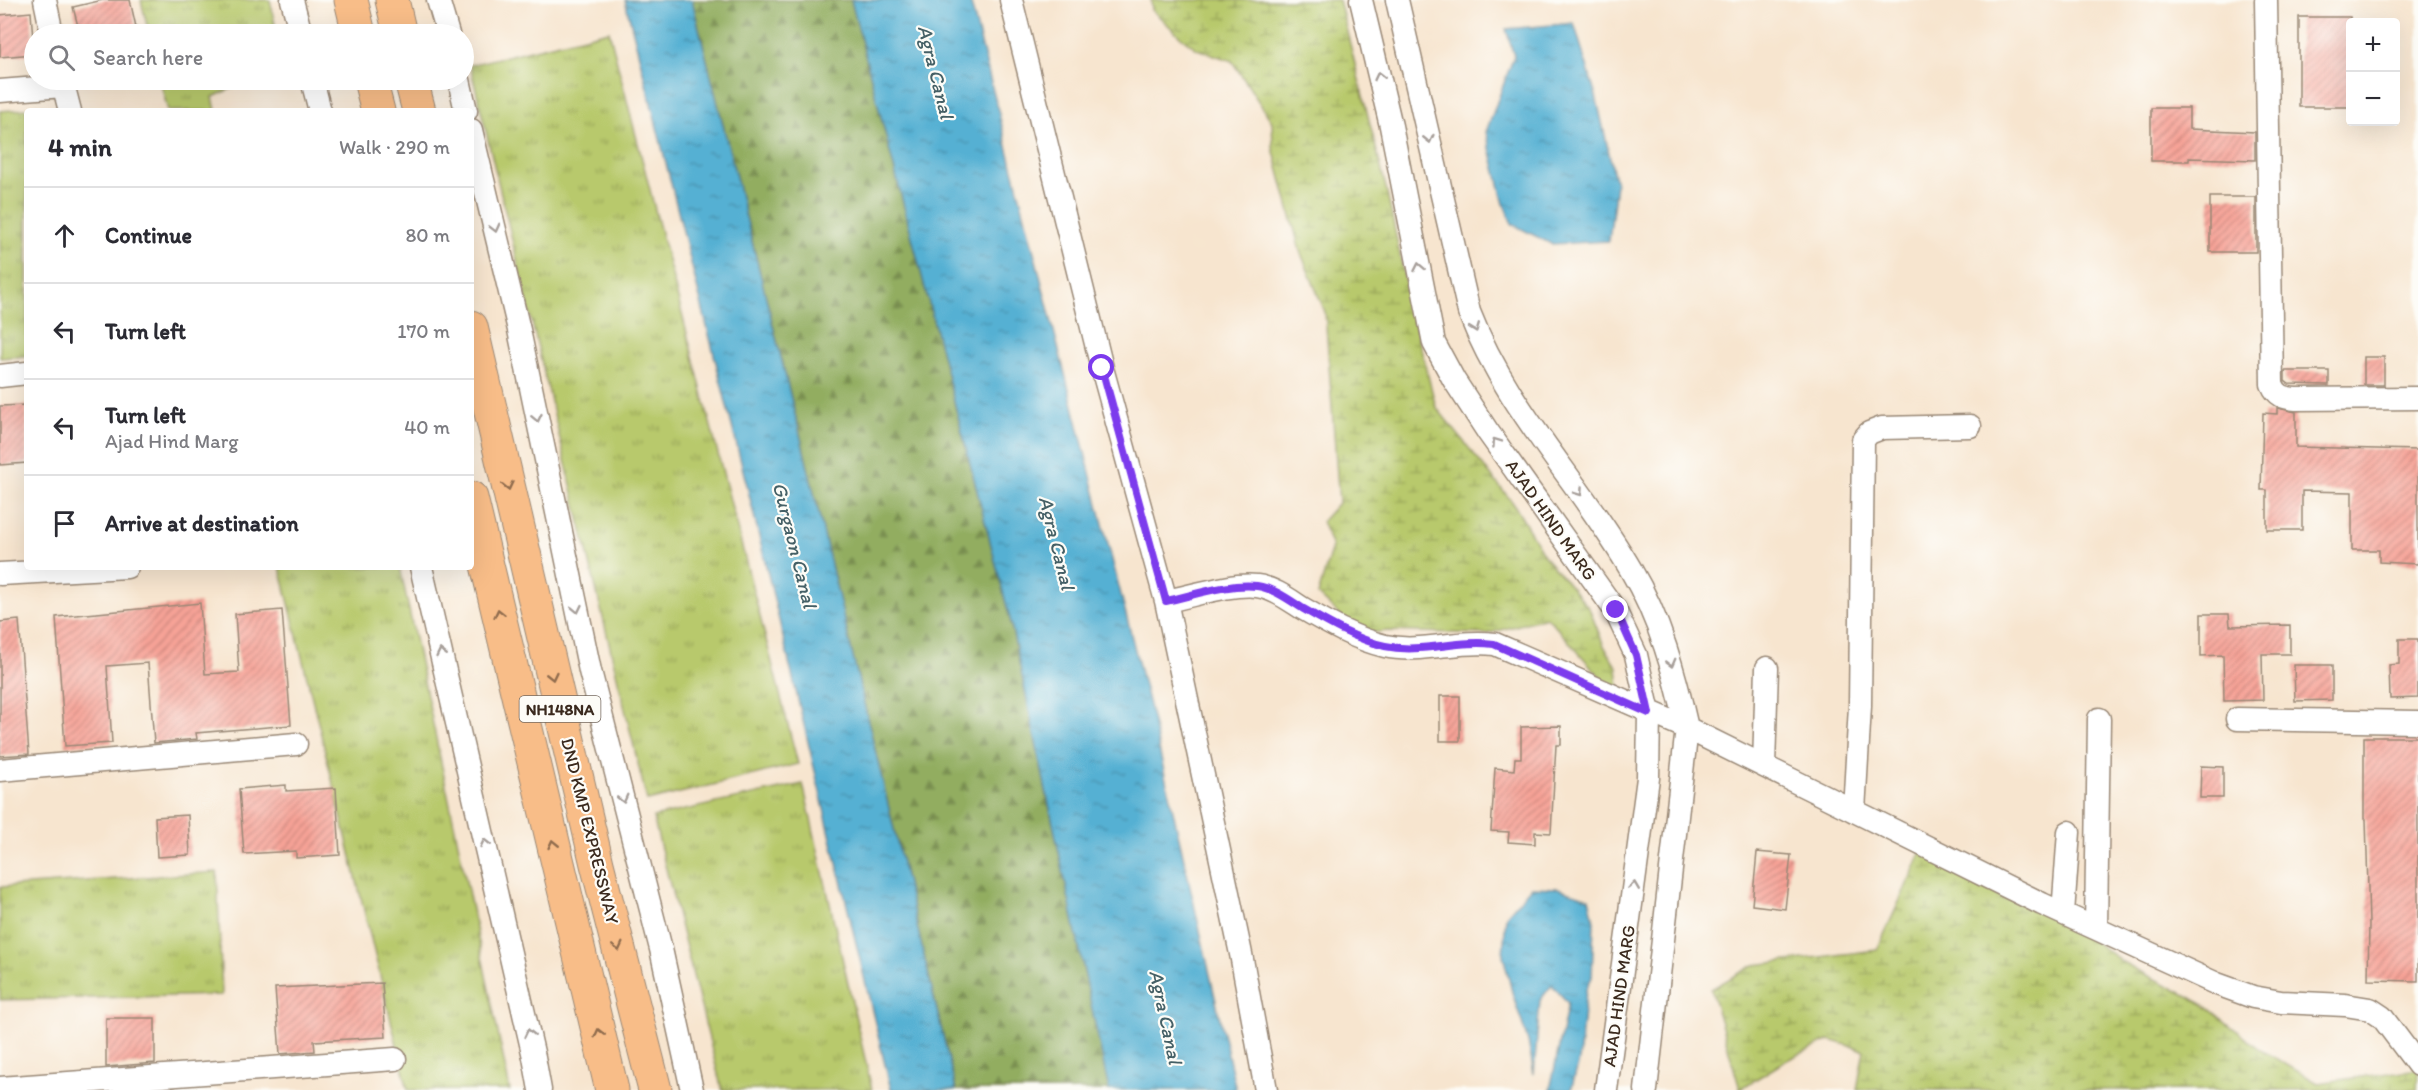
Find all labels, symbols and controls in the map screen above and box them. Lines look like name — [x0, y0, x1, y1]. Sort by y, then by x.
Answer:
map controls — [2346, 18, 2400, 126]
button: + — [2346, 18, 2400, 72]
water label: Agra Canal — [913, 23, 960, 123]
search box — [24, 24, 474, 90]
icon: search — [45, 41, 78, 74]
text: Search here — [93, 44, 203, 71]
one-way arrow — [1374, 71, 1387, 81]
button: − — [2346, 72, 2400, 126]
text: 4 min — [48, 131, 112, 163]
one-way arrow — [1422, 134, 1435, 144]
text: Walk · 290 m — [339, 135, 450, 159]
icon: ahead — [48, 219, 81, 252]
text: Continue — [105, 222, 192, 249]
text: 80 m — [405, 223, 450, 247]
one-way arrow — [487, 223, 500, 233]
one-way arrow — [1413, 262, 1426, 272]
icon: left — [48, 315, 81, 348]
text: Turn left — [105, 318, 186, 345]
text: 170 m — [397, 319, 450, 343]
one-way arrow — [1468, 322, 1480, 333]
route start — [1088, 354, 1114, 380]
text: Turn left — [105, 402, 186, 429]
icon: left — [48, 411, 81, 444]
one-way arrow — [530, 413, 543, 423]
text: 40 m — [404, 415, 450, 439]
text: Ajad Hind Marg — [105, 429, 239, 453]
one-way arrow — [1492, 438, 1503, 449]
street label: AJAD HIND MARG — [1501, 455, 1601, 585]
water label: Gurgaon Canal — [768, 480, 823, 612]
one-way arrow — [501, 481, 514, 491]
one-way arrow — [1572, 486, 1583, 497]
water label: Agra Canal — [1034, 494, 1081, 594]
icon: arrive — [48, 507, 81, 540]
text: Arrive at destination — [105, 510, 299, 537]
route end — [1602, 596, 1628, 622]
one-way arrow — [570, 604, 583, 614]
one-way arrow — [493, 608, 506, 618]
one-way arrow — [435, 648, 448, 658]
one-way arrow — [1663, 658, 1676, 668]
one-way arrow — [545, 670, 558, 680]
road number: NH148NA — [520, 696, 600, 722]
street label: DND KMP EXPRESSWAY — [556, 736, 624, 927]
one-way arrow — [615, 793, 628, 803]
one-way arrow — [479, 838, 492, 848]
one-way arrow — [548, 839, 561, 849]
one-way arrow — [1627, 882, 1639, 891]
street label: AJAD HIND MARG — [1598, 924, 1640, 1068]
one-way arrow — [611, 941, 623, 952]
water label: Agra Canal — [1144, 968, 1188, 1068]
one-way arrow — [523, 1028, 536, 1038]
one-way arrow — [593, 1028, 606, 1038]

